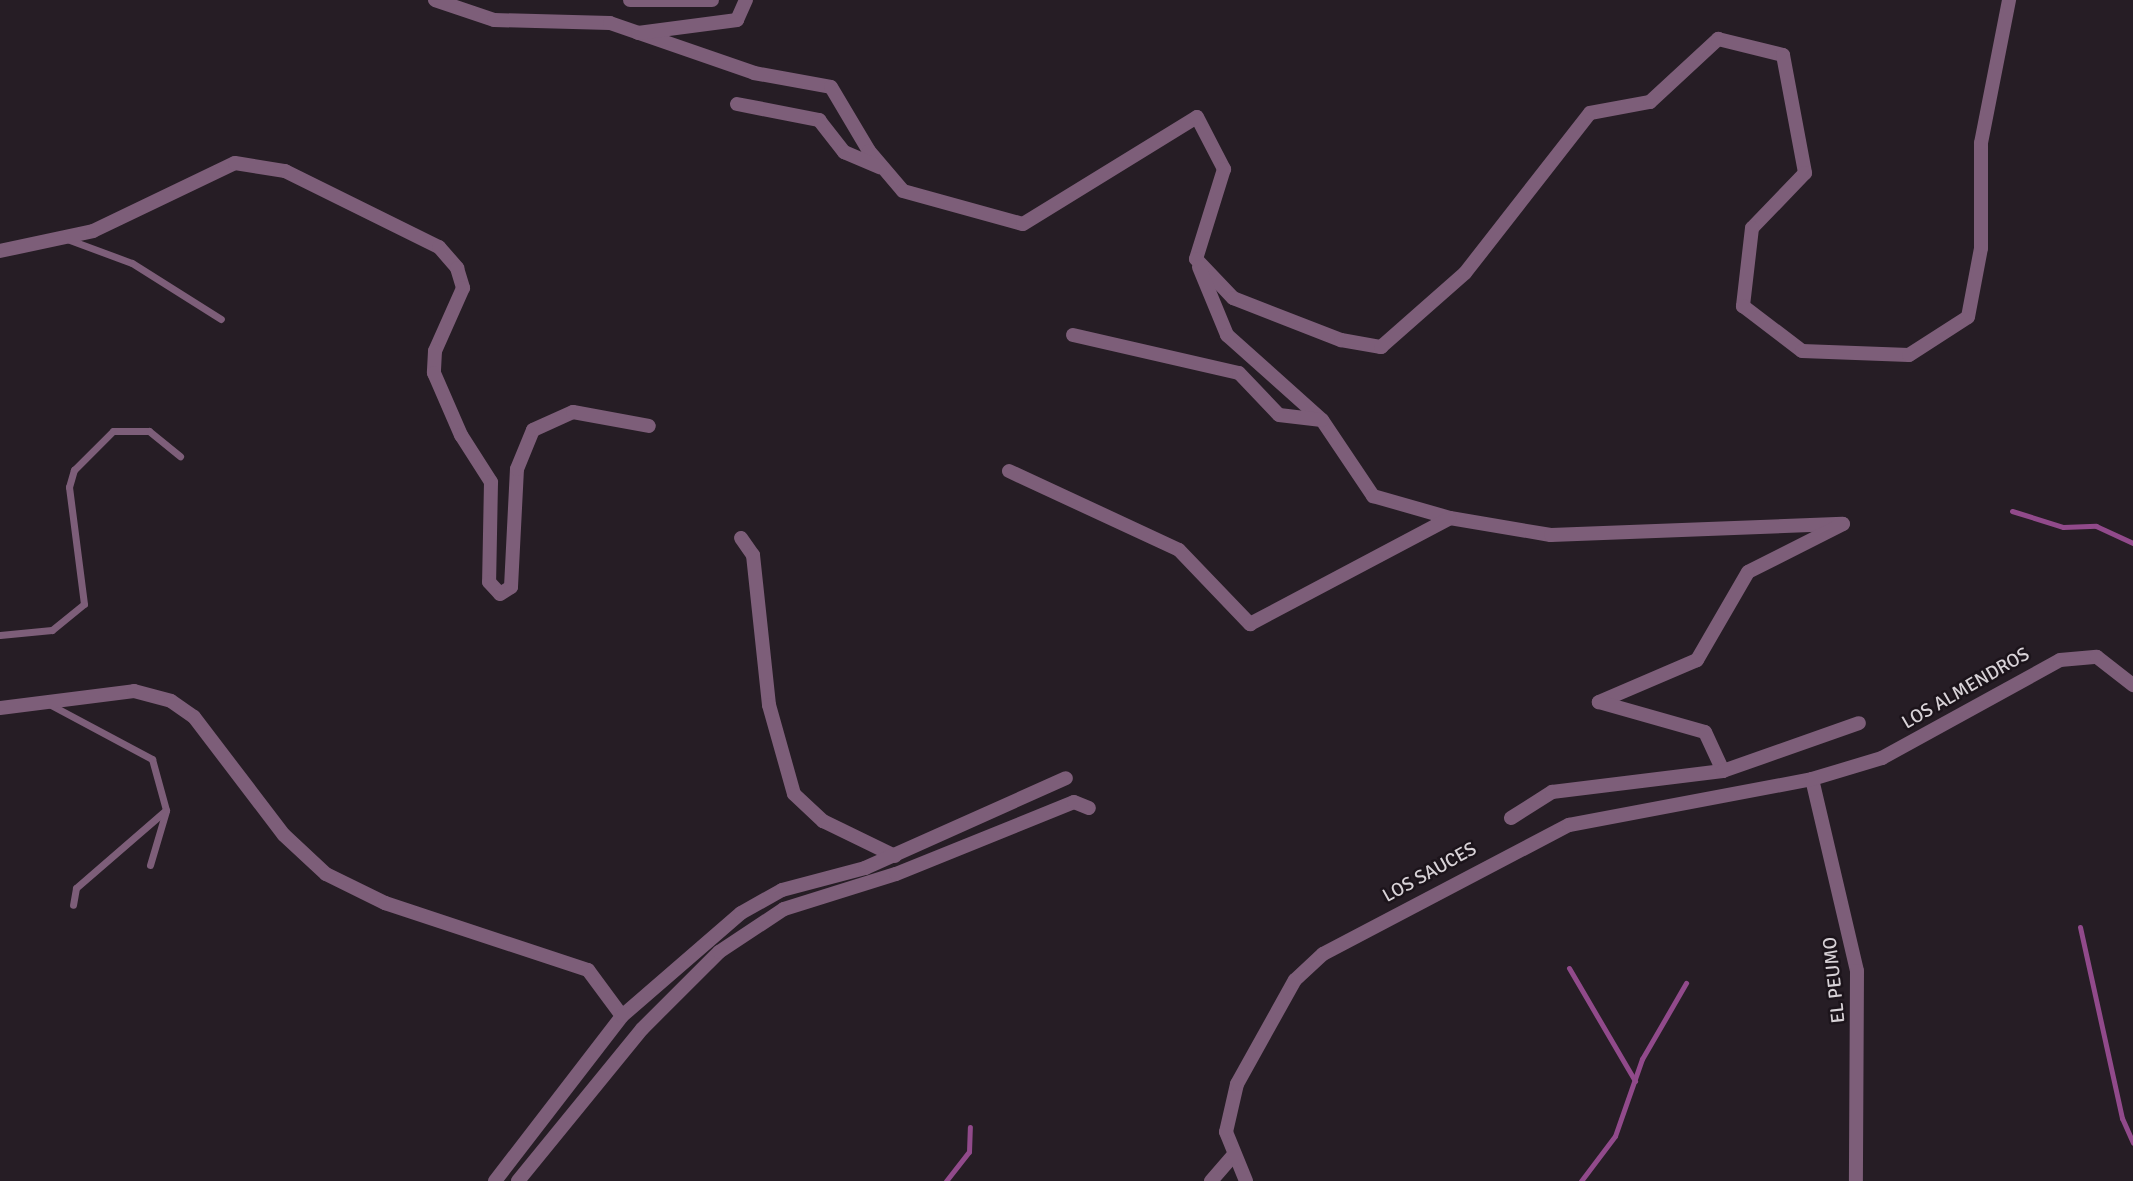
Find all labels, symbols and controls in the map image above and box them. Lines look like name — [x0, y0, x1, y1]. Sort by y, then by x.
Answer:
street label: LOS ALMENDROS — [1898, 643, 2034, 735]
street label: LOS SAUCES — [1379, 838, 1481, 908]
street label: EL PEUMO — [1819, 936, 1851, 1024]

